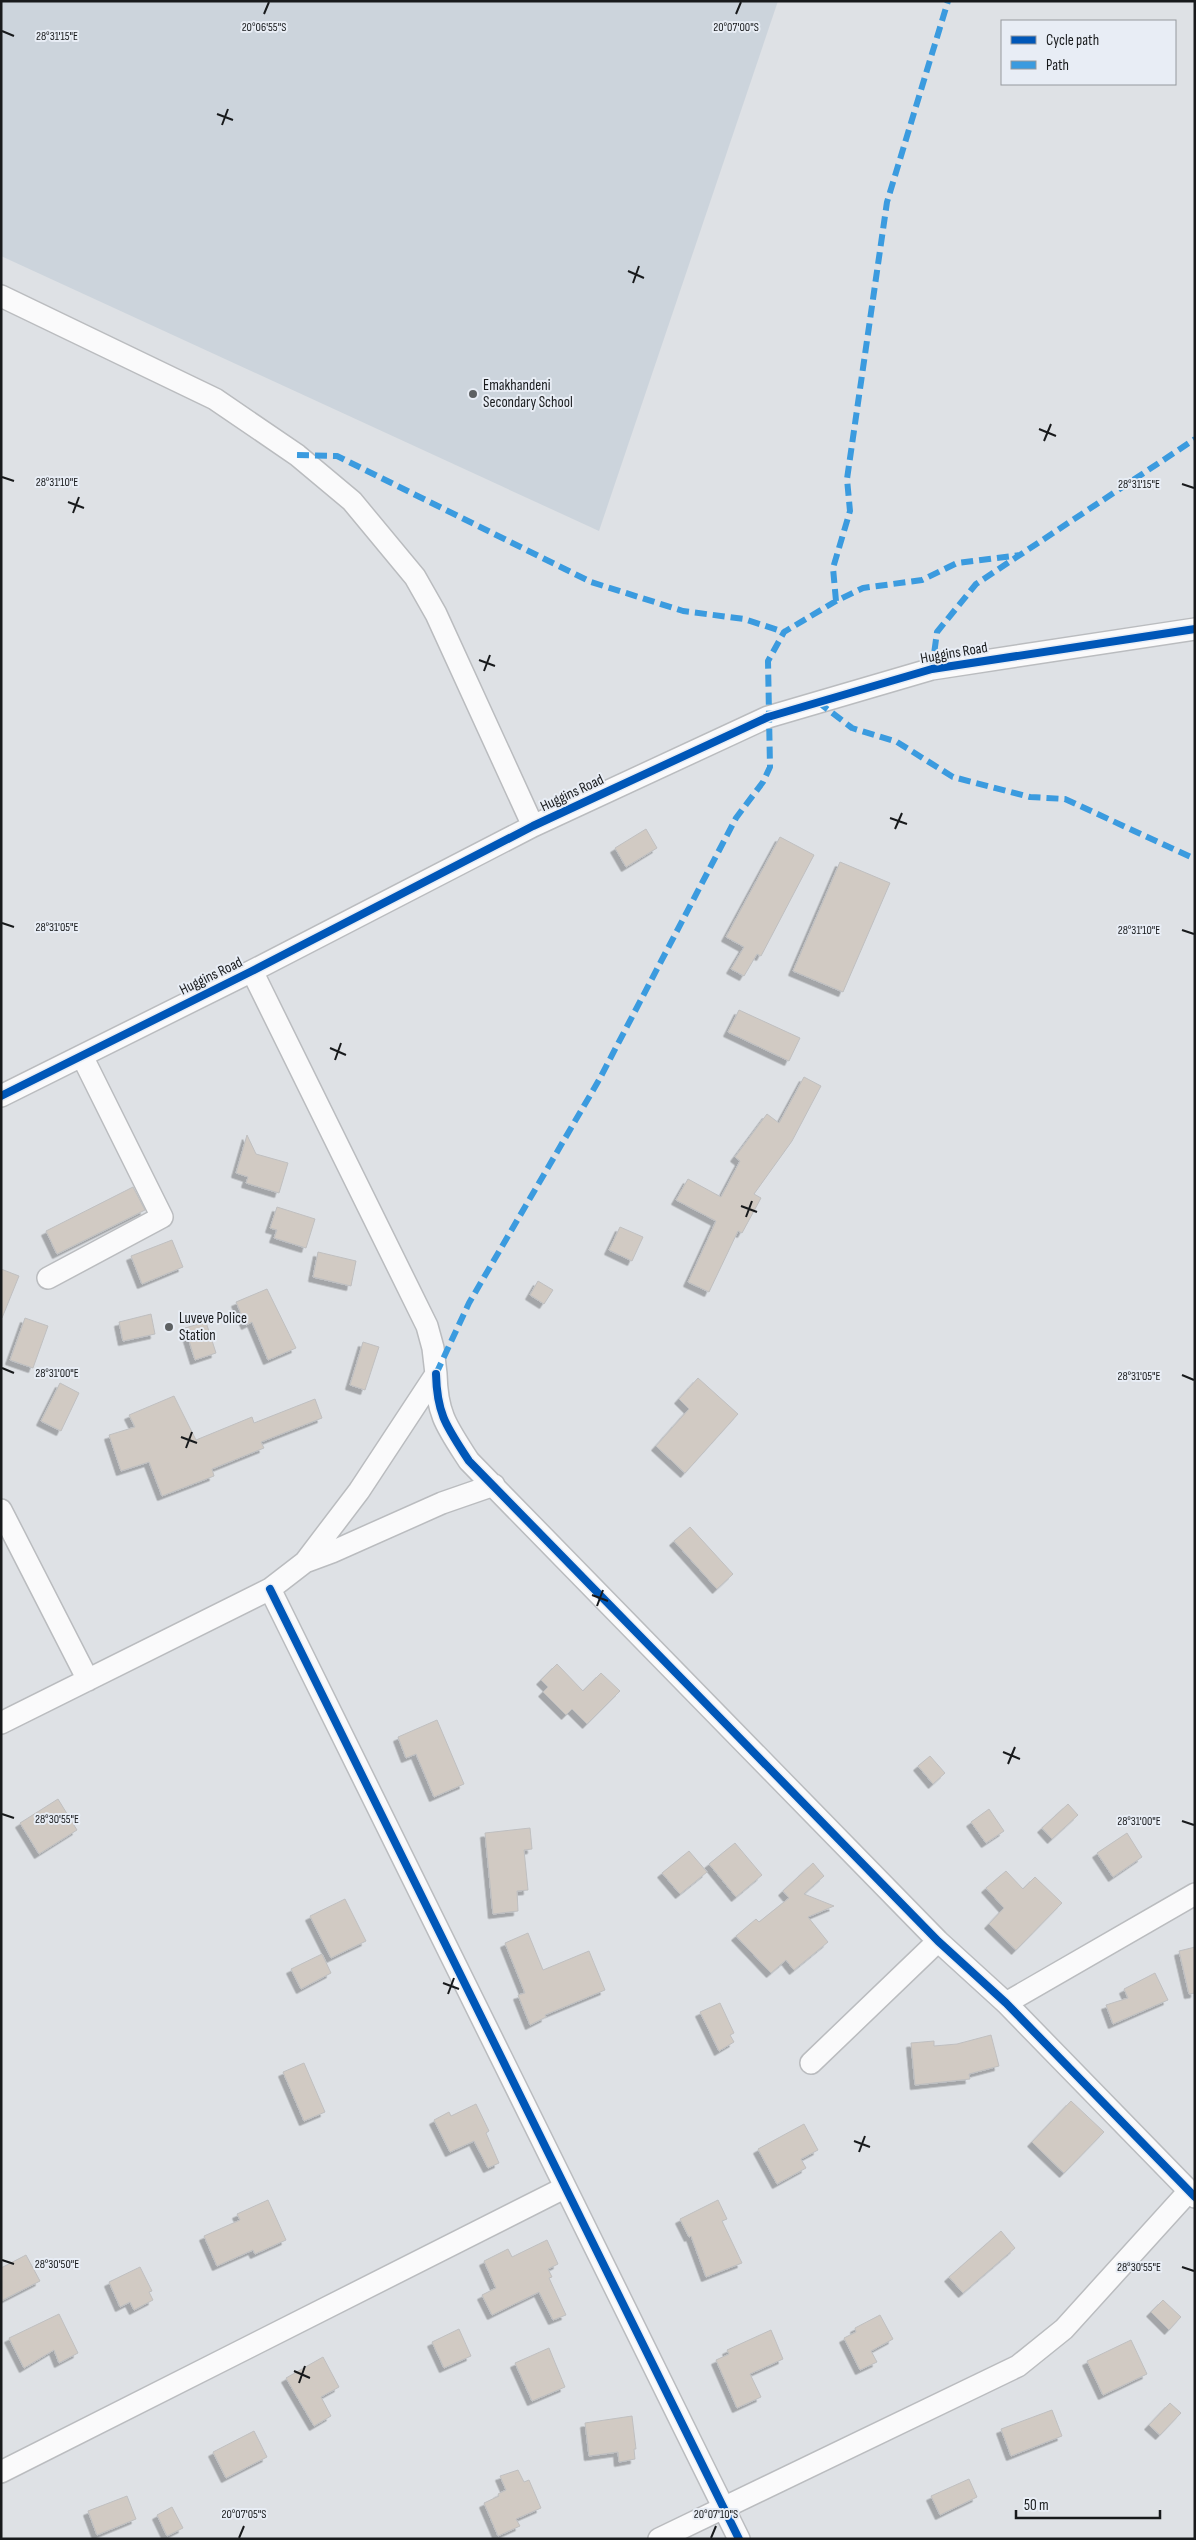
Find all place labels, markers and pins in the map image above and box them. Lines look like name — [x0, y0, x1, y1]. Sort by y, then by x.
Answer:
place label: Emakhandeni Secondary School — [483, 376, 573, 412]
marker: Emakhandeni Secondary School — [467, 388, 479, 400]
place label: Luveve Police Station — [179, 1309, 247, 1345]
marker: Luveve Police Station — [163, 1321, 175, 1333]

